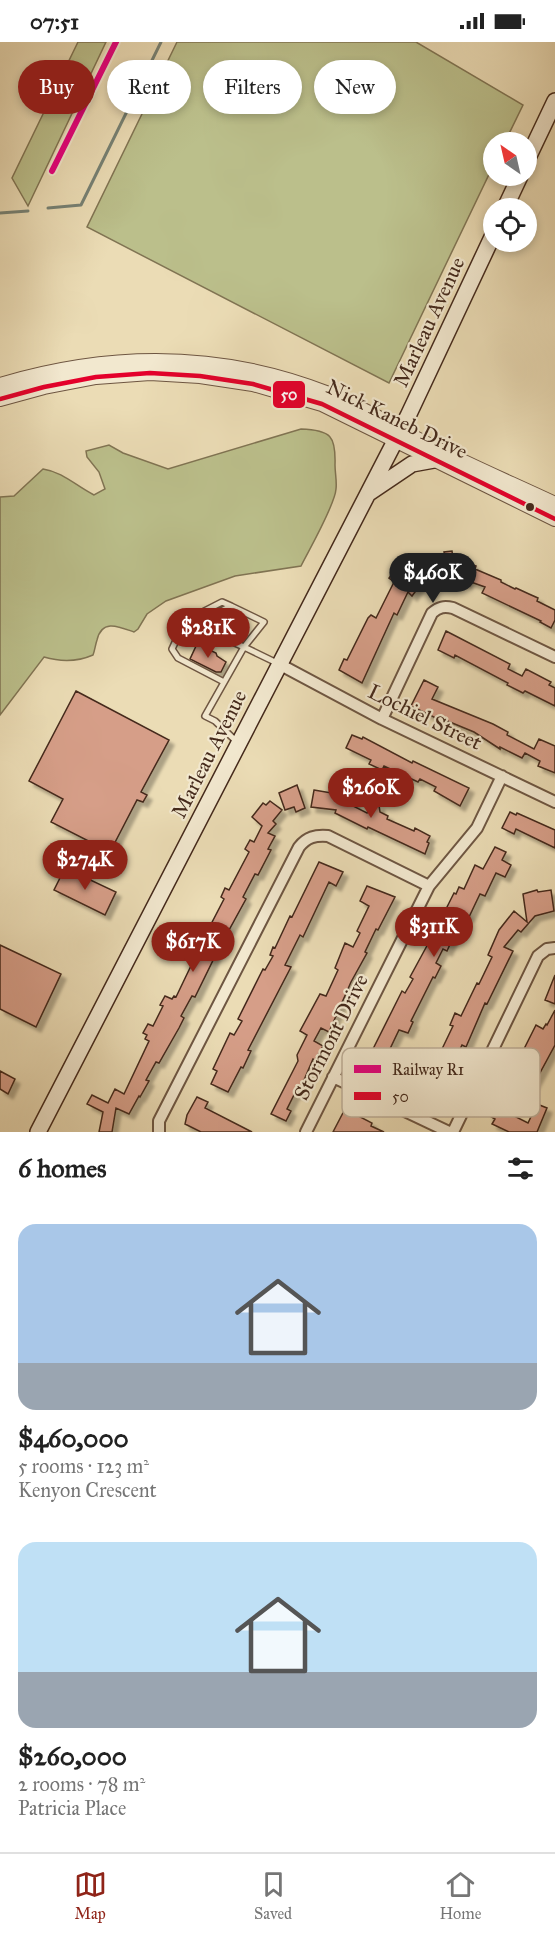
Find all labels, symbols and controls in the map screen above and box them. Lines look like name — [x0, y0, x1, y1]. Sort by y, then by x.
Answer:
text: 07:51 — [30, 8, 79, 35]
chip: Buy — [18, 60, 95, 114]
chip: Rent — [107, 60, 191, 114]
chip: Filters — [203, 60, 302, 114]
chip: New — [314, 60, 396, 114]
north arrow — [483, 132, 537, 186]
map controls — [483, 132, 537, 252]
button: locate — [483, 198, 537, 252]
street label: Marleau Avenue — [388, 253, 471, 391]
street label: Nick Kaneb Drive — [322, 374, 472, 464]
line badge: 50 — [272, 380, 306, 409]
text: 50 — [281, 385, 297, 404]
unlabelled marker — [524, 501, 536, 513]
pin: $460K — [391, 553, 475, 604]
text: $460K — [403, 560, 463, 584]
pin: $281K — [166, 608, 250, 659]
text: $281K — [181, 615, 235, 639]
street label: Lochiel Street — [364, 678, 487, 756]
street label: Marleau Avenue — [166, 685, 253, 822]
pin: $260K — [329, 768, 413, 819]
text: $260K — [342, 775, 400, 799]
pin: $274K — [43, 840, 127, 891]
text: $274K — [57, 847, 113, 871]
pin: $311K — [392, 907, 476, 958]
text: $311K — [409, 914, 459, 938]
pin: $617K — [151, 922, 235, 973]
text: $617K — [166, 929, 220, 953]
street label: Stormont Drive — [288, 969, 374, 1104]
legend — [342, 1048, 540, 1117]
text: Railway R1 — [392, 1060, 464, 1079]
text: 50 — [392, 1087, 409, 1106]
text: 6 homes — [18, 1152, 107, 1184]
icon: filters — [504, 1152, 537, 1185]
icon: home — [224, 1263, 332, 1371]
text: $460,000 — [18, 1422, 129, 1454]
text: 5 rooms · 123 m² — [18, 1454, 149, 1478]
text: Kenyon Crescent — [18, 1478, 157, 1502]
icon: home — [224, 1581, 332, 1689]
text: $260,000 — [18, 1740, 127, 1772]
text: 2 rooms · 78 m² — [18, 1772, 145, 1796]
text: Patricia Place — [18, 1796, 126, 1820]
tab: Map — [74, 1868, 107, 1923]
tab: Saved — [254, 1868, 292, 1923]
tab: Home — [439, 1868, 481, 1923]

